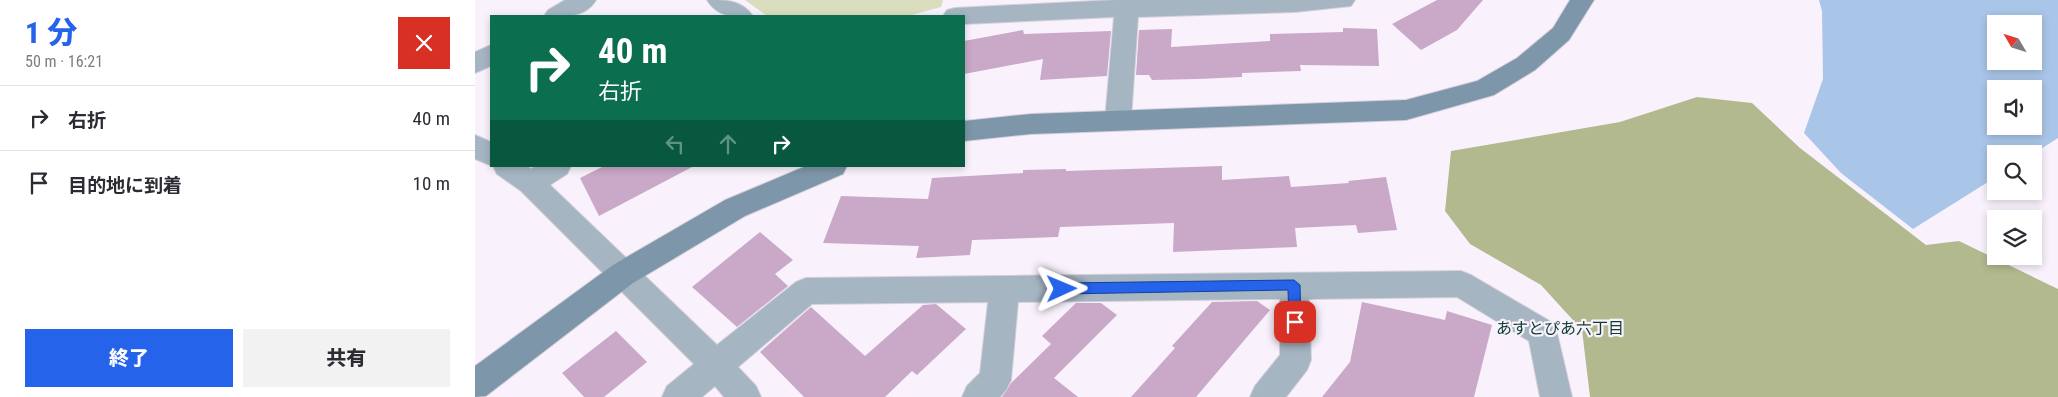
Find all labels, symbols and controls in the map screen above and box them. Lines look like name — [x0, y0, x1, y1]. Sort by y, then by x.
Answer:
text: 1 分 — [25, 15, 77, 50]
north arrow — [1987, 15, 2043, 70]
map controls — [1987, 15, 2042, 265]
button: close — [398, 17, 450, 69]
text: 40 m — [598, 31, 667, 72]
icon: right — [515, 35, 580, 100]
text: 50 m · 16:21 — [25, 52, 103, 71]
text: 右折 — [598, 79, 642, 104]
button: sound — [1987, 80, 2042, 135]
icon: right — [25, 104, 53, 132]
text: 40 m — [413, 107, 450, 130]
text: 右折 — [68, 109, 106, 132]
icon: left — [661, 130, 689, 158]
icon: ahead — [714, 130, 742, 158]
icon: right — [767, 130, 795, 158]
button: search — [1987, 145, 2042, 200]
icon: arrive — [25, 169, 53, 197]
text: 10 m — [413, 172, 450, 195]
text: 目的地に到着 — [68, 174, 182, 197]
button: layers — [1987, 210, 2042, 265]
position arrow — [1035, 262, 1087, 314]
pin — [1274, 301, 1316, 343]
icon: arrive — [1281, 308, 1309, 336]
district label: あすとぴあ六丁目 — [1496, 319, 1624, 338]
button: 終了 — [25, 329, 233, 387]
button: 共有 — [243, 329, 450, 387]

